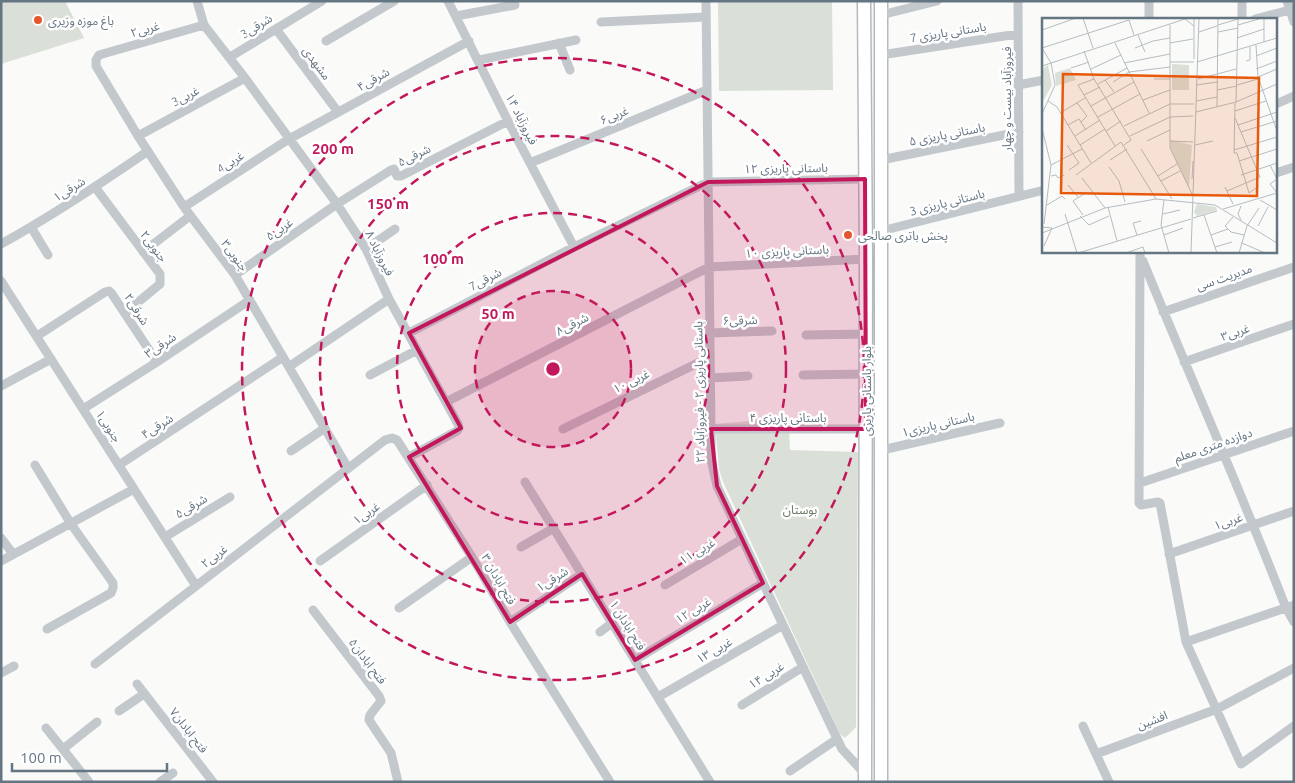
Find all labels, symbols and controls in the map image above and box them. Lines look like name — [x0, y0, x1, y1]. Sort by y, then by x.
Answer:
street label: شرقی3 — [238, 11, 275, 42]
marker: باغ موزه وزیری — [32, 14, 44, 26]
place label: باغ موزه وزیری — [48, 14, 114, 30]
inset map — [1042, 18, 1278, 252]
street label: غربی۲ — [129, 19, 161, 40]
street label: باستانی پاریزی 7 — [909, 20, 987, 47]
street label: مشهدی — [300, 44, 334, 83]
street label: فیروزآباد بیست و چهار — [1000, 46, 1015, 153]
street label: شرقی۴ — [355, 65, 392, 94]
street label: غربی3 — [169, 83, 201, 110]
street label: فیروزآباد ۱۴ — [503, 91, 540, 147]
street label: غربی۶ — [598, 103, 630, 127]
street label: باستانی پاریزی ۵ — [908, 120, 986, 150]
text: 200 m — [312, 140, 354, 157]
street label: شرقی۵ — [395, 142, 433, 169]
street label: غربی4 — [214, 149, 246, 176]
street label: باستانی پاریزی ۱۲ — [744, 161, 828, 177]
street label: شرقی۱ — [51, 174, 88, 205]
street label: باستانی پاریزی 3 — [908, 186, 986, 220]
text: 150 m — [367, 195, 409, 212]
street label: غربی۵ — [263, 215, 295, 244]
street label: جنوبی۲ — [137, 228, 170, 265]
street label: فیروزآباد ۸ — [362, 228, 397, 278]
marker: پخش باتری صالحی — [842, 229, 854, 241]
place label: پخش باتری صالحی — [858, 229, 948, 244]
street label: جنوبی۳ — [218, 237, 251, 274]
street label: باستانی پاریزی ۱۰ — [745, 242, 829, 262]
text: 100 m — [422, 250, 464, 267]
street label: مدیریت سی — [1194, 261, 1254, 294]
street label: شرقی7 — [467, 265, 504, 294]
street label: شرقی۲ — [121, 291, 152, 328]
text: 50 m — [481, 305, 515, 322]
street label: شرقی۸ — [554, 310, 591, 339]
street label: شرقی۶ — [722, 313, 758, 328]
street label: باستانی پاریزی ۲ - فیروزآباد ۲۲ — [691, 321, 709, 463]
street label: غربی۳ — [1219, 321, 1251, 344]
street label: شرقی۳ — [142, 330, 179, 361]
street label: بلوار باستانی پاریزی — [860, 346, 875, 436]
centre of rings — [544, 360, 562, 378]
street label: غربی ۱۰ — [611, 367, 652, 396]
street label: جنوبی۱ — [93, 407, 124, 445]
street label: باستانی پاریزی۱ — [900, 409, 976, 441]
street label: شرقی۴ — [139, 411, 176, 442]
street label: باستانی پاریزی ۴ — [749, 411, 827, 426]
street label: دوازده متری معلم — [1172, 425, 1255, 467]
street label: شرقی۵ — [173, 491, 210, 521]
street label: غربی۱ — [350, 499, 382, 528]
park label: بوستان — [783, 503, 817, 517]
street label: غربی۱ — [1212, 510, 1244, 533]
street label: غربی ۱۱ — [677, 535, 718, 567]
street label: غربی۲ — [198, 542, 230, 571]
street label: فتح ابادان ۳ — [477, 551, 519, 608]
street label: شرقی۱ — [534, 564, 571, 595]
street label: غربی ۱۲ — [673, 594, 714, 626]
street label: فتح ابادان ۱ — [605, 598, 648, 654]
street label: غربی ۱۳ — [694, 635, 735, 666]
street label: فتح ابادان۵ — [344, 636, 389, 688]
street label: غربی ۱۴ — [746, 659, 787, 692]
street label: فتح ابادان۷ — [165, 705, 211, 757]
street label: افشین — [1135, 708, 1170, 733]
scale bar — [12, 740, 168, 772]
text: 100 m — [20, 749, 62, 766]

